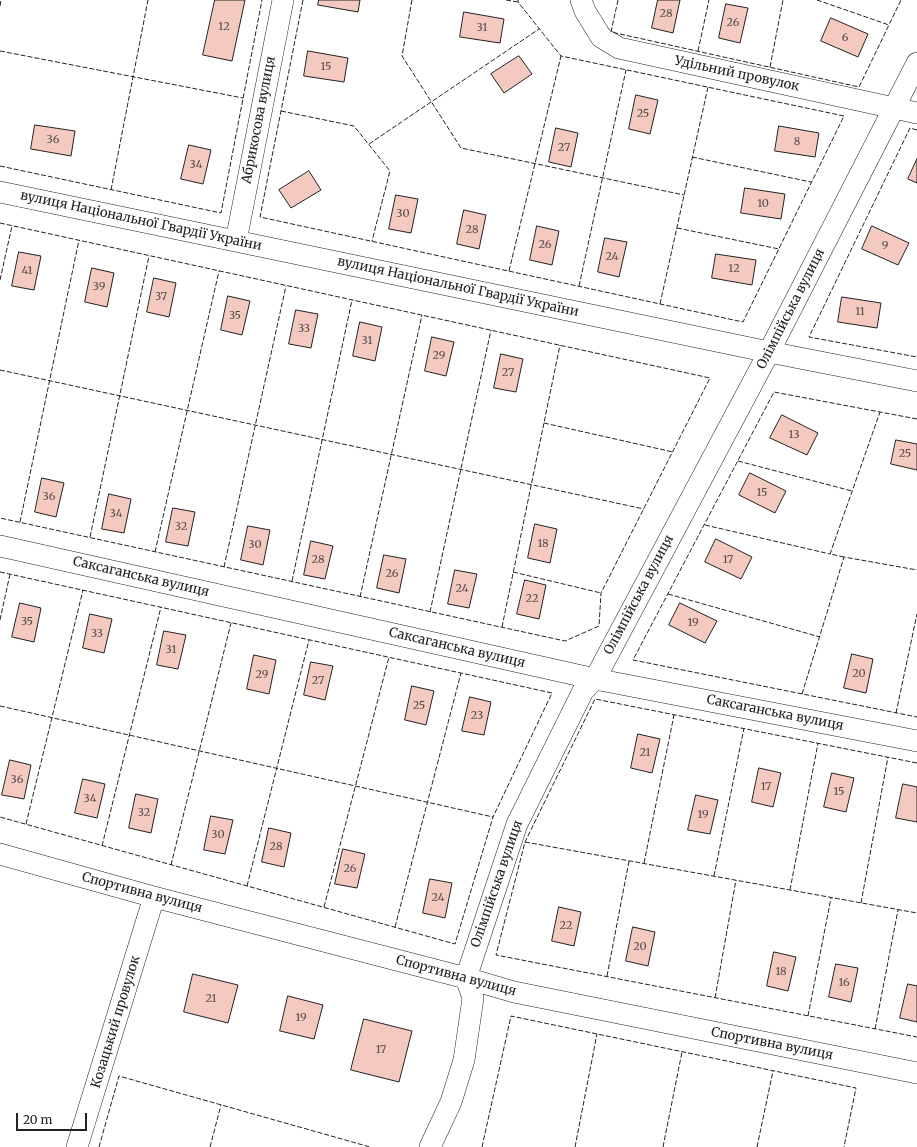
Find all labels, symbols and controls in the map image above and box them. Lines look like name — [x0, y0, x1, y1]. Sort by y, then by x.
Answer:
house number: 28 — [660, 7, 672, 21]
house number: 26 — [727, 16, 739, 30]
house number: 12 — [218, 20, 230, 34]
house number: 31 — [477, 21, 487, 35]
house number: 6 — [842, 31, 848, 45]
street label: Удільний провулок — [673, 53, 801, 95]
street label: Абрикосова вулиця — [239, 55, 279, 185]
house number: 15 — [320, 60, 332, 74]
house number: 25 — [637, 107, 649, 121]
house number: 36 — [47, 133, 59, 147]
house number: 8 — [794, 135, 800, 149]
house number: 27 — [558, 141, 570, 155]
house number: 34 — [190, 158, 202, 172]
street label: вулиця Національної Гвардії України — [19, 188, 263, 254]
house number: 10 — [757, 197, 769, 211]
house number: 30 — [396, 207, 410, 221]
house number: 28 — [466, 223, 478, 237]
house number: 26 — [539, 238, 551, 252]
house number: 9 — [882, 239, 888, 253]
street label: Олімпійська вулиця — [754, 246, 828, 372]
house number: 24 — [606, 250, 618, 264]
street label: вулиця Національної Гвардії України — [336, 254, 580, 320]
house number: 12 — [728, 262, 740, 276]
house number: 41 — [22, 264, 32, 278]
house number: 39 — [93, 280, 105, 294]
house number: 37 — [155, 290, 167, 304]
house number: 11 — [855, 305, 865, 319]
house number: 35 — [229, 309, 241, 323]
house number: 33 — [298, 322, 310, 336]
house number: 31 — [362, 334, 372, 348]
house number: 29 — [433, 349, 445, 363]
house number: 27 — [502, 366, 514, 380]
house number: 13 — [789, 428, 799, 442]
house number: 25 — [899, 447, 911, 461]
house number: 15 — [756, 486, 768, 500]
house number: 36 — [43, 490, 55, 504]
house number: 34 — [110, 507, 122, 521]
house number: 32 — [175, 520, 187, 534]
street label: Олімпійська вулиця — [601, 532, 677, 658]
house number: 18 — [537, 537, 549, 551]
house number: 30 — [248, 538, 262, 552]
house number: 28 — [312, 553, 324, 567]
house number: 17 — [723, 553, 733, 567]
street label: Саксаганська вулиця — [71, 554, 211, 600]
house number: 26 — [386, 567, 398, 581]
house number: 24 — [456, 582, 468, 596]
house number: 22 — [526, 592, 538, 606]
house number: 35 — [21, 615, 33, 629]
house number: 19 — [687, 616, 699, 630]
street label: Саксаганська вулиця — [387, 625, 527, 671]
house number: 33 — [91, 627, 103, 641]
house number: 31 — [166, 643, 176, 657]
house number: 20 — [852, 667, 866, 681]
house number: 29 — [256, 668, 268, 682]
house number: 27 — [312, 674, 324, 688]
street label: Саксаганська вулиця — [705, 692, 845, 734]
house number: 25 — [413, 699, 425, 713]
house number: 23 — [471, 709, 483, 723]
house number: 21 — [639, 746, 651, 760]
house number: 36 — [11, 773, 23, 787]
house number: 17 — [761, 780, 771, 794]
house number: 15 — [833, 785, 845, 799]
house number: 34 — [84, 792, 96, 806]
house number: 32 — [138, 806, 150, 820]
house number: 19 — [697, 808, 709, 822]
street label: Олімпійська вулиця — [468, 818, 526, 950]
house number: 30 — [211, 828, 225, 842]
house number: 28 — [270, 840, 282, 854]
house number: 26 — [344, 862, 356, 876]
street label: Спортивна вулиця — [80, 869, 204, 917]
house number: 24 — [432, 891, 444, 905]
house number: 22 — [560, 919, 572, 933]
house number: 20 — [633, 940, 647, 954]
street label: Спортивна вулиця — [394, 952, 518, 1000]
street label: Козацький провулок — [88, 954, 144, 1090]
house number: 18 — [775, 965, 787, 979]
house number: 16 — [838, 976, 850, 990]
house number: 21 — [205, 992, 217, 1006]
house number: 19 — [295, 1011, 307, 1025]
street label: Спортивна вулиця — [710, 1025, 834, 1063]
house number: 17 — [376, 1043, 386, 1057]
scale bar — [18, 1105, 89, 1131]
text: 20 m — [23, 1112, 52, 1127]

